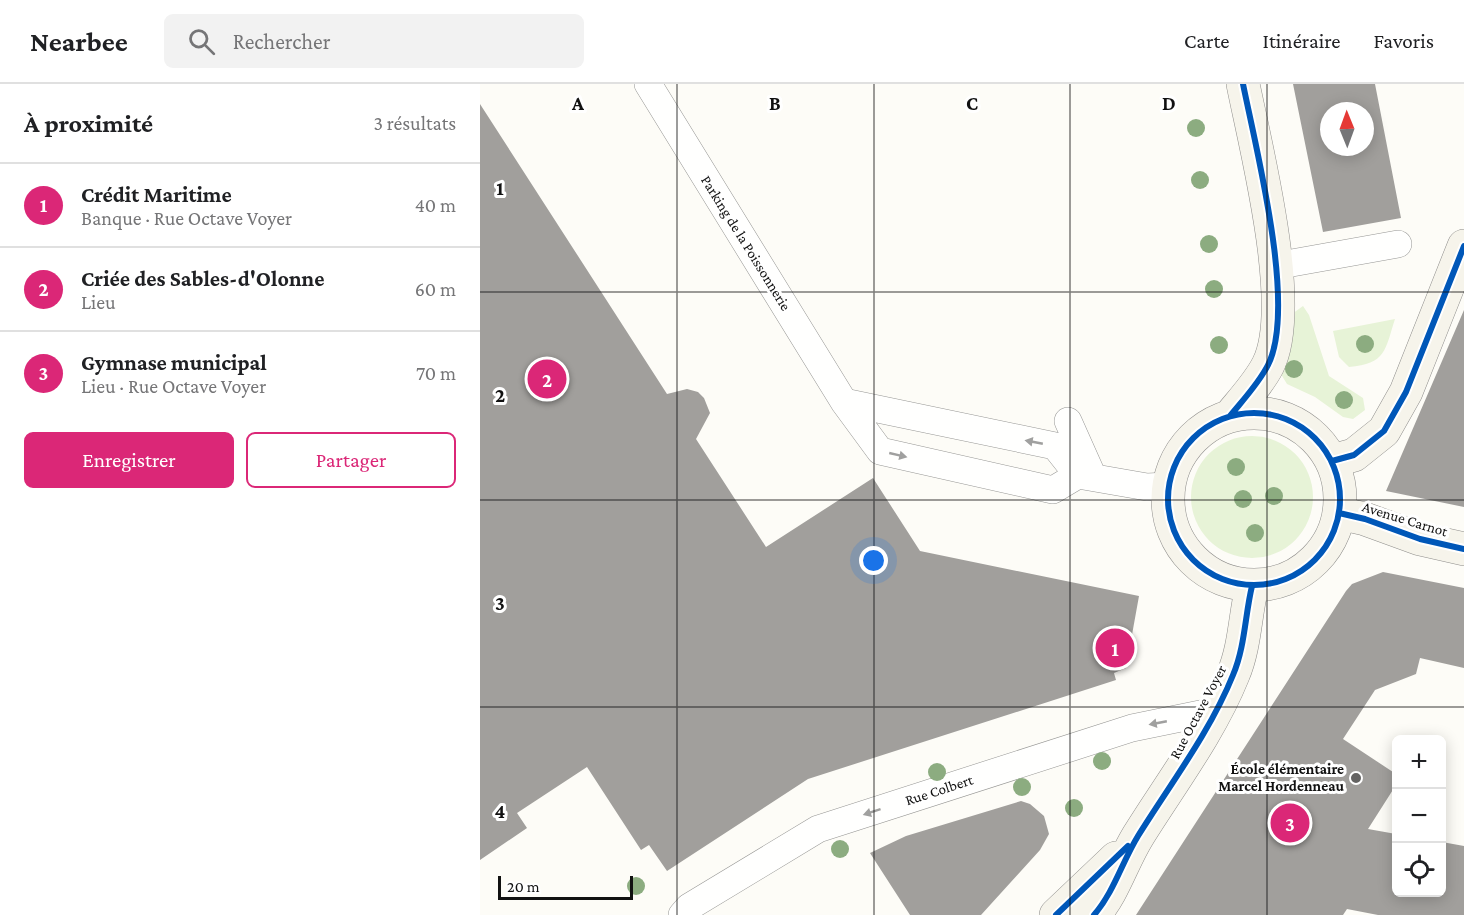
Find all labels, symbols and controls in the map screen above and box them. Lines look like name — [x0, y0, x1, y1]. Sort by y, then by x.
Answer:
search box — [164, 14, 584, 68]
icon: search — [185, 25, 218, 58]
text: Nearbee — [30, 26, 128, 57]
text: Rechercher — [233, 29, 331, 54]
text: Carte — [1184, 29, 1230, 53]
text: Itinéraire — [1263, 29, 1340, 53]
text: Favoris — [1373, 29, 1434, 53]
text: A — [571, 92, 585, 114]
text: B — [769, 92, 781, 114]
text: C — [966, 92, 978, 114]
text: D — [1162, 92, 1176, 114]
north arrow — [1320, 102, 1374, 156]
text: À proximité — [24, 109, 153, 138]
text: 3 résultats — [374, 112, 456, 134]
street label: Parking de la Poissonnerie — [697, 173, 794, 314]
text: 1 — [496, 177, 504, 199]
text: Crédit Maritime — [81, 182, 232, 207]
text: 1 — [40, 194, 47, 216]
text: 40 m — [415, 194, 456, 216]
text: Banque · Rue Octave Voyer — [81, 207, 292, 229]
text: Criée des Sables-d'Olonne — [81, 266, 324, 291]
text: 2 — [38, 278, 49, 300]
text: 60 m — [415, 278, 456, 300]
text: Lieu — [81, 291, 116, 313]
text: Gymnase municipal — [81, 350, 267, 375]
pin: 2 — [528, 356, 566, 402]
text: 3 — [39, 362, 48, 384]
text: 70 m — [416, 362, 456, 384]
text: Lieu · Rue Octave Voyer — [81, 375, 266, 397]
text: 2 — [495, 384, 505, 406]
button: Enregistrer — [24, 432, 234, 488]
button: Partager — [246, 432, 456, 488]
one-way arrow — [1024, 437, 1043, 446]
one-way arrow — [889, 451, 908, 460]
street label: Avenue Carnot — [1360, 498, 1451, 540]
your location — [859, 546, 888, 575]
text: 3 — [495, 592, 505, 614]
pin: 1 — [1096, 626, 1134, 670]
street label: Rue Octave Voyer — [1167, 662, 1231, 762]
one-way arrow — [1148, 719, 1167, 728]
map controls — [1392, 735, 1446, 897]
button: + — [1392, 735, 1446, 789]
place label: École élémentaire Marcel Hordenneau — [1218, 761, 1344, 794]
street label: Rue Colbert — [903, 771, 976, 808]
marker: École élémentaire Marcel Hordenneau — [1349, 771, 1363, 785]
button: − — [1392, 789, 1446, 843]
text: 4 — [495, 800, 506, 822]
pin: 3 — [1270, 800, 1310, 846]
one-way arrow — [863, 808, 881, 817]
button: locate — [1392, 843, 1446, 897]
scale bar — [498, 873, 633, 900]
text: 20 m — [507, 878, 540, 895]

